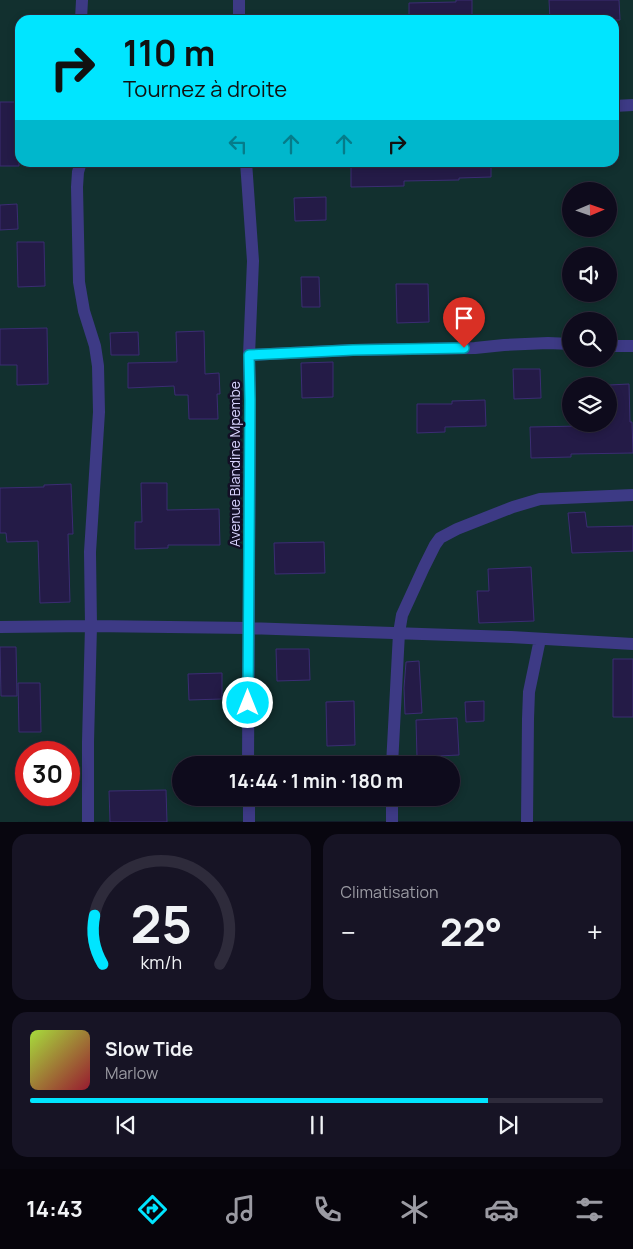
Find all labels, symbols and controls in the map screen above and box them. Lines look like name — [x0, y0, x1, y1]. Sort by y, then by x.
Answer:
text: 110 m — [123, 29, 215, 77]
icon: right — [40, 35, 105, 100]
text: Tournez à droite — [123, 74, 287, 104]
icon: left — [224, 130, 252, 158]
icon: ahead — [277, 130, 305, 158]
icon: ahead — [330, 130, 358, 158]
icon: right — [383, 130, 411, 158]
north arrow — [562, 182, 618, 238]
map controls — [562, 182, 617, 432]
button: sound — [562, 247, 617, 302]
pin — [443, 297, 485, 348]
icon: arrive — [450, 304, 478, 332]
button: search — [562, 312, 617, 367]
button: layers — [562, 377, 617, 432]
street label: Avenue Blandine Mpembe — [225, 381, 244, 547]
position arrow — [221, 676, 273, 728]
speed limit sign: 30 — [15, 741, 80, 806]
text: 14:44 · 1 min · 180 m — [229, 768, 403, 794]
text: Climatisation — [341, 881, 438, 903]
text: 25 — [131, 888, 192, 959]
text: 22° — [440, 905, 502, 957]
text: − — [341, 913, 356, 951]
text: + — [587, 913, 603, 951]
text: km/h — [140, 950, 182, 974]
text: Slow Tide — [105, 1036, 193, 1062]
text: Marlow — [105, 1062, 158, 1084]
icon: previous — [112, 1111, 140, 1139]
icon: pause — [303, 1111, 331, 1139]
icon: next — [494, 1111, 522, 1139]
icon: directions — [135, 1192, 170, 1227]
icon: music — [223, 1192, 258, 1227]
icon: phone — [310, 1192, 345, 1227]
icon: climate — [397, 1192, 432, 1227]
icon: car — [484, 1192, 519, 1227]
icon: filters — [572, 1192, 607, 1227]
text: 14:43 — [26, 1194, 83, 1224]

